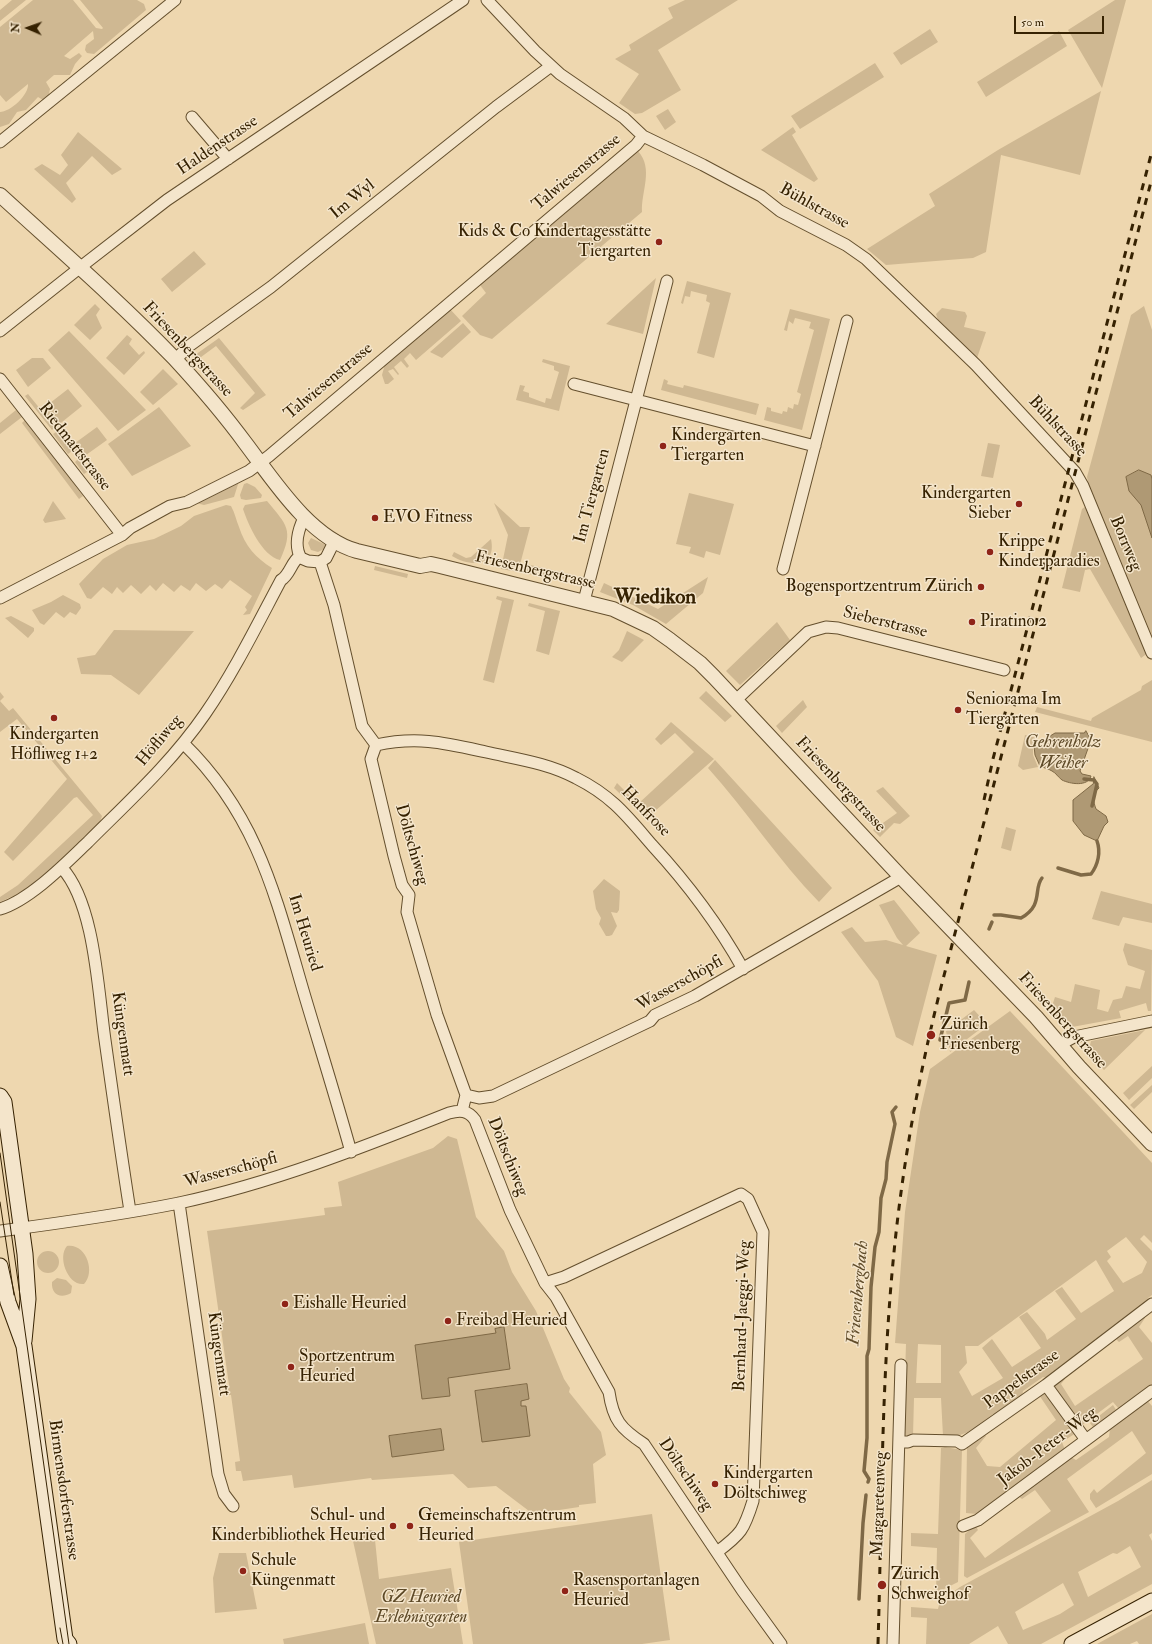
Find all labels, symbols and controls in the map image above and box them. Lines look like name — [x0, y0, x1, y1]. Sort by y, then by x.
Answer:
north arrow — [8, 8, 48, 48]
scale bar — [1016, 8, 1106, 34]
text: 50 m — [1021, 15, 1044, 30]
text: N — [9, 22, 22, 33]
street label: Haldenstrasse — [174, 112, 262, 180]
street label: Talwiesenstrasse — [529, 130, 625, 216]
street label: Im Wyl — [326, 176, 380, 224]
street label: Bühlstrasse — [776, 180, 852, 234]
place label: Kids & Co Kindertagesstätte Tiergarten — [458, 222, 651, 262]
marker: Kids & Co Kindertagesstätte Tiergarten — [654, 237, 664, 247]
street label: Friesenbergstrasse — [138, 298, 236, 402]
street label: Talwiesenstrasse — [281, 339, 377, 425]
street label: Bühlstrasse — [1023, 392, 1091, 462]
street label: Riedmattstrasse — [33, 399, 115, 495]
place label: Kindergarten Tiergarten — [671, 426, 761, 466]
marker: Kindergarten Tiergarten — [658, 441, 668, 451]
street label: Im Tiergarten — [571, 447, 615, 545]
place label: Kindergarten Sieber — [921, 484, 1011, 524]
marker: Kindergarten Sieber — [1014, 499, 1024, 509]
place label: EVO Fitness — [383, 508, 472, 528]
marker: EVO Fitness — [370, 513, 380, 523]
street label: Borrweg — [1104, 513, 1146, 575]
place label: Krippe Kinderparadies — [998, 532, 1100, 572]
street label: Friesenbergstrasse — [473, 547, 597, 595]
marker: Krippe Kinderparadies — [985, 547, 995, 557]
place label: Bogensportzentrum Zürich — [785, 577, 973, 597]
marker: Bogensportzentrum Zürich — [976, 582, 986, 592]
district label: Wiedikon — [614, 585, 696, 611]
street label: Sieberstrasse — [841, 603, 929, 643]
place label: Piratino 2 — [980, 612, 1047, 632]
marker: Piratino 2 — [967, 617, 977, 627]
place label: Seniorama Im Tiergarten — [966, 690, 1061, 730]
marker: Seniorama Im Tiergarten — [953, 705, 963, 715]
street label: Höfliweg — [133, 711, 187, 771]
marker: Kindergarten Höfliweg 1+2 — [49, 713, 59, 723]
place label: Kindergarten Höfliweg 1+2 — [9, 725, 99, 765]
water label: Gehrenholz Weiher — [1025, 732, 1101, 774]
street label: Friesenbergstrasse — [791, 733, 889, 837]
street label: Hanfrose — [616, 782, 674, 842]
street label: Döltschiweg — [390, 802, 432, 888]
street label: Im Heuried — [283, 892, 325, 974]
street label: Wasserschöpfi — [633, 952, 727, 1016]
street label: Friesenbergstrasse — [1013, 968, 1111, 1074]
street label: Küngenmatt — [106, 991, 138, 1077]
place label: Zürich Friesenberg — [940, 1015, 1020, 1055]
marker: Zürich Friesenberg — [925, 1029, 937, 1041]
street label: Döltschiweg — [482, 1114, 532, 1200]
street label: Wasserschöpfi — [182, 1149, 280, 1193]
street label: Bernhard-Jaeggi-Weg — [730, 1240, 756, 1392]
water label: Friesenbergbach — [844, 1240, 874, 1346]
place label: Eishalle Heuried — [293, 1294, 407, 1314]
marker: Eishalle Heuried — [280, 1299, 290, 1309]
street label: Küngenmatt — [202, 1311, 234, 1397]
place label: Freibad Heuried — [456, 1311, 567, 1331]
marker: Freibad Heuried — [443, 1316, 453, 1326]
street label: Pappelstrasse — [980, 1346, 1064, 1414]
place label: Sportzentrum Heuried — [299, 1347, 395, 1387]
marker: Sportzentrum Heuried — [286, 1362, 296, 1372]
street label: Jakob-Peter-Weg — [994, 1403, 1102, 1491]
street label: Birmensdorferstrasse — [43, 1418, 83, 1562]
street label: Döltschiweg — [653, 1435, 717, 1515]
street label: Margaretenweg — [868, 1451, 892, 1557]
place label: Kindergarten Döltschiweg — [723, 1464, 813, 1504]
marker: Kindergarten Döltschiweg — [710, 1479, 720, 1489]
place label: Schul- und Kinderbibliothek Heuried — [211, 1506, 385, 1546]
place label: Gemeinschaftszentrum Heuried — [418, 1506, 576, 1546]
marker: Schul- und Kinderbibliothek Heuried — [388, 1521, 398, 1531]
marker: Gemeinschaftszentrum Heuried — [405, 1521, 415, 1531]
place label: Schule Küngenmatt — [251, 1551, 336, 1591]
place label: Zürich Schweighof — [891, 1565, 969, 1605]
marker: Schule Küngenmatt — [238, 1566, 248, 1576]
place label: Rasensportanlagen Heuried — [573, 1571, 700, 1611]
marker: Zürich Schweighof — [876, 1579, 888, 1591]
marker: Rasensportanlagen Heuried — [560, 1586, 570, 1596]
park label: GZ Heuried Erlebnisgarten — [375, 1588, 467, 1628]

